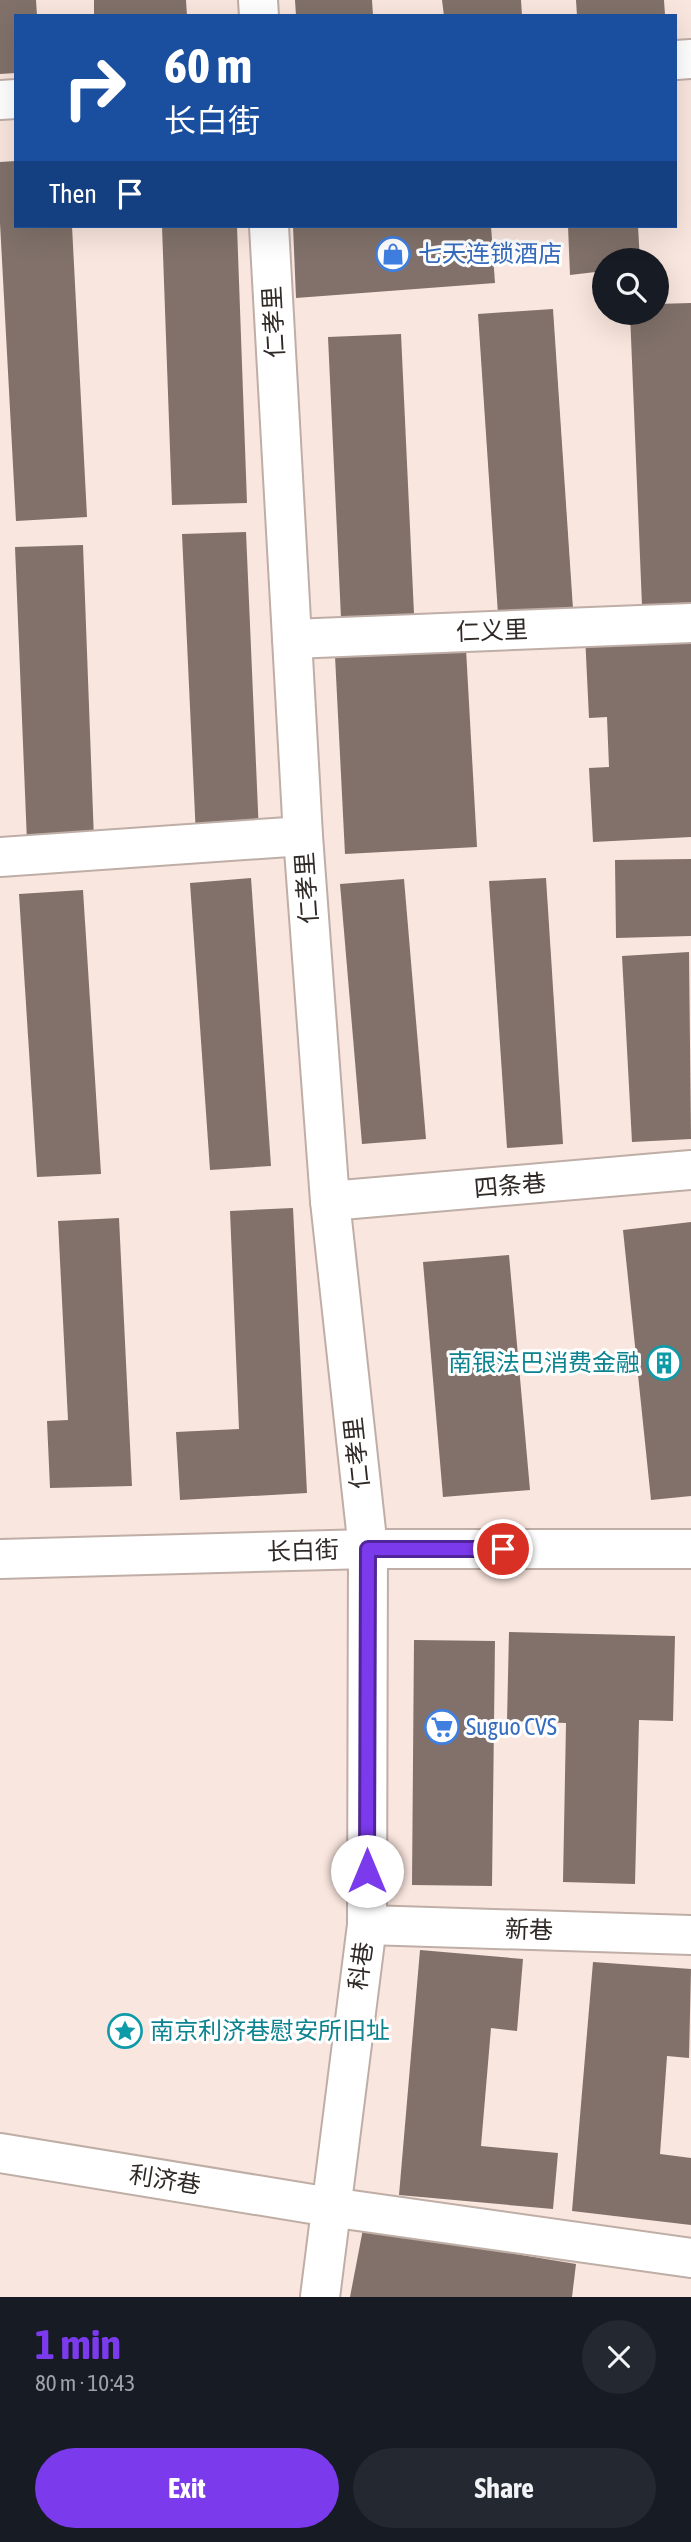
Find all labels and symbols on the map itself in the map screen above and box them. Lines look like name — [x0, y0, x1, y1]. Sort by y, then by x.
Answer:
shop icon: 七天连锁酒店 — [374, 235, 412, 273]
place label: 七天连锁酒店 — [418, 240, 562, 267]
street label: 仁孝里 — [258, 285, 289, 359]
street label: 仁义里 — [456, 616, 528, 645]
street label: 仁孝里 — [291, 851, 322, 925]
street label: 四条巷 — [473, 1169, 547, 1202]
building icon: 南银法巴消费金融 — [645, 1344, 683, 1382]
place label: 南银法巴消费金融 — [448, 1349, 640, 1376]
street label: 仁孝里 — [339, 1416, 374, 1490]
pin — [473, 1519, 533, 1579]
street label: 长白街 — [267, 1536, 339, 1565]
supermarket icon: Suguo CVS — [423, 1708, 461, 1746]
place label: Suguo CVS — [466, 1713, 557, 1740]
position arrow — [330, 1834, 404, 1908]
street label: 新巷 — [505, 1915, 553, 1944]
street label: 科巷 — [344, 1940, 377, 1992]
place icon: 南京利济巷慰安所旧址 — [106, 2012, 144, 2050]
place label: 南京利济巷慰安所旧址 — [150, 2017, 390, 2044]
street label: 利济巷 — [127, 2161, 203, 2198]

